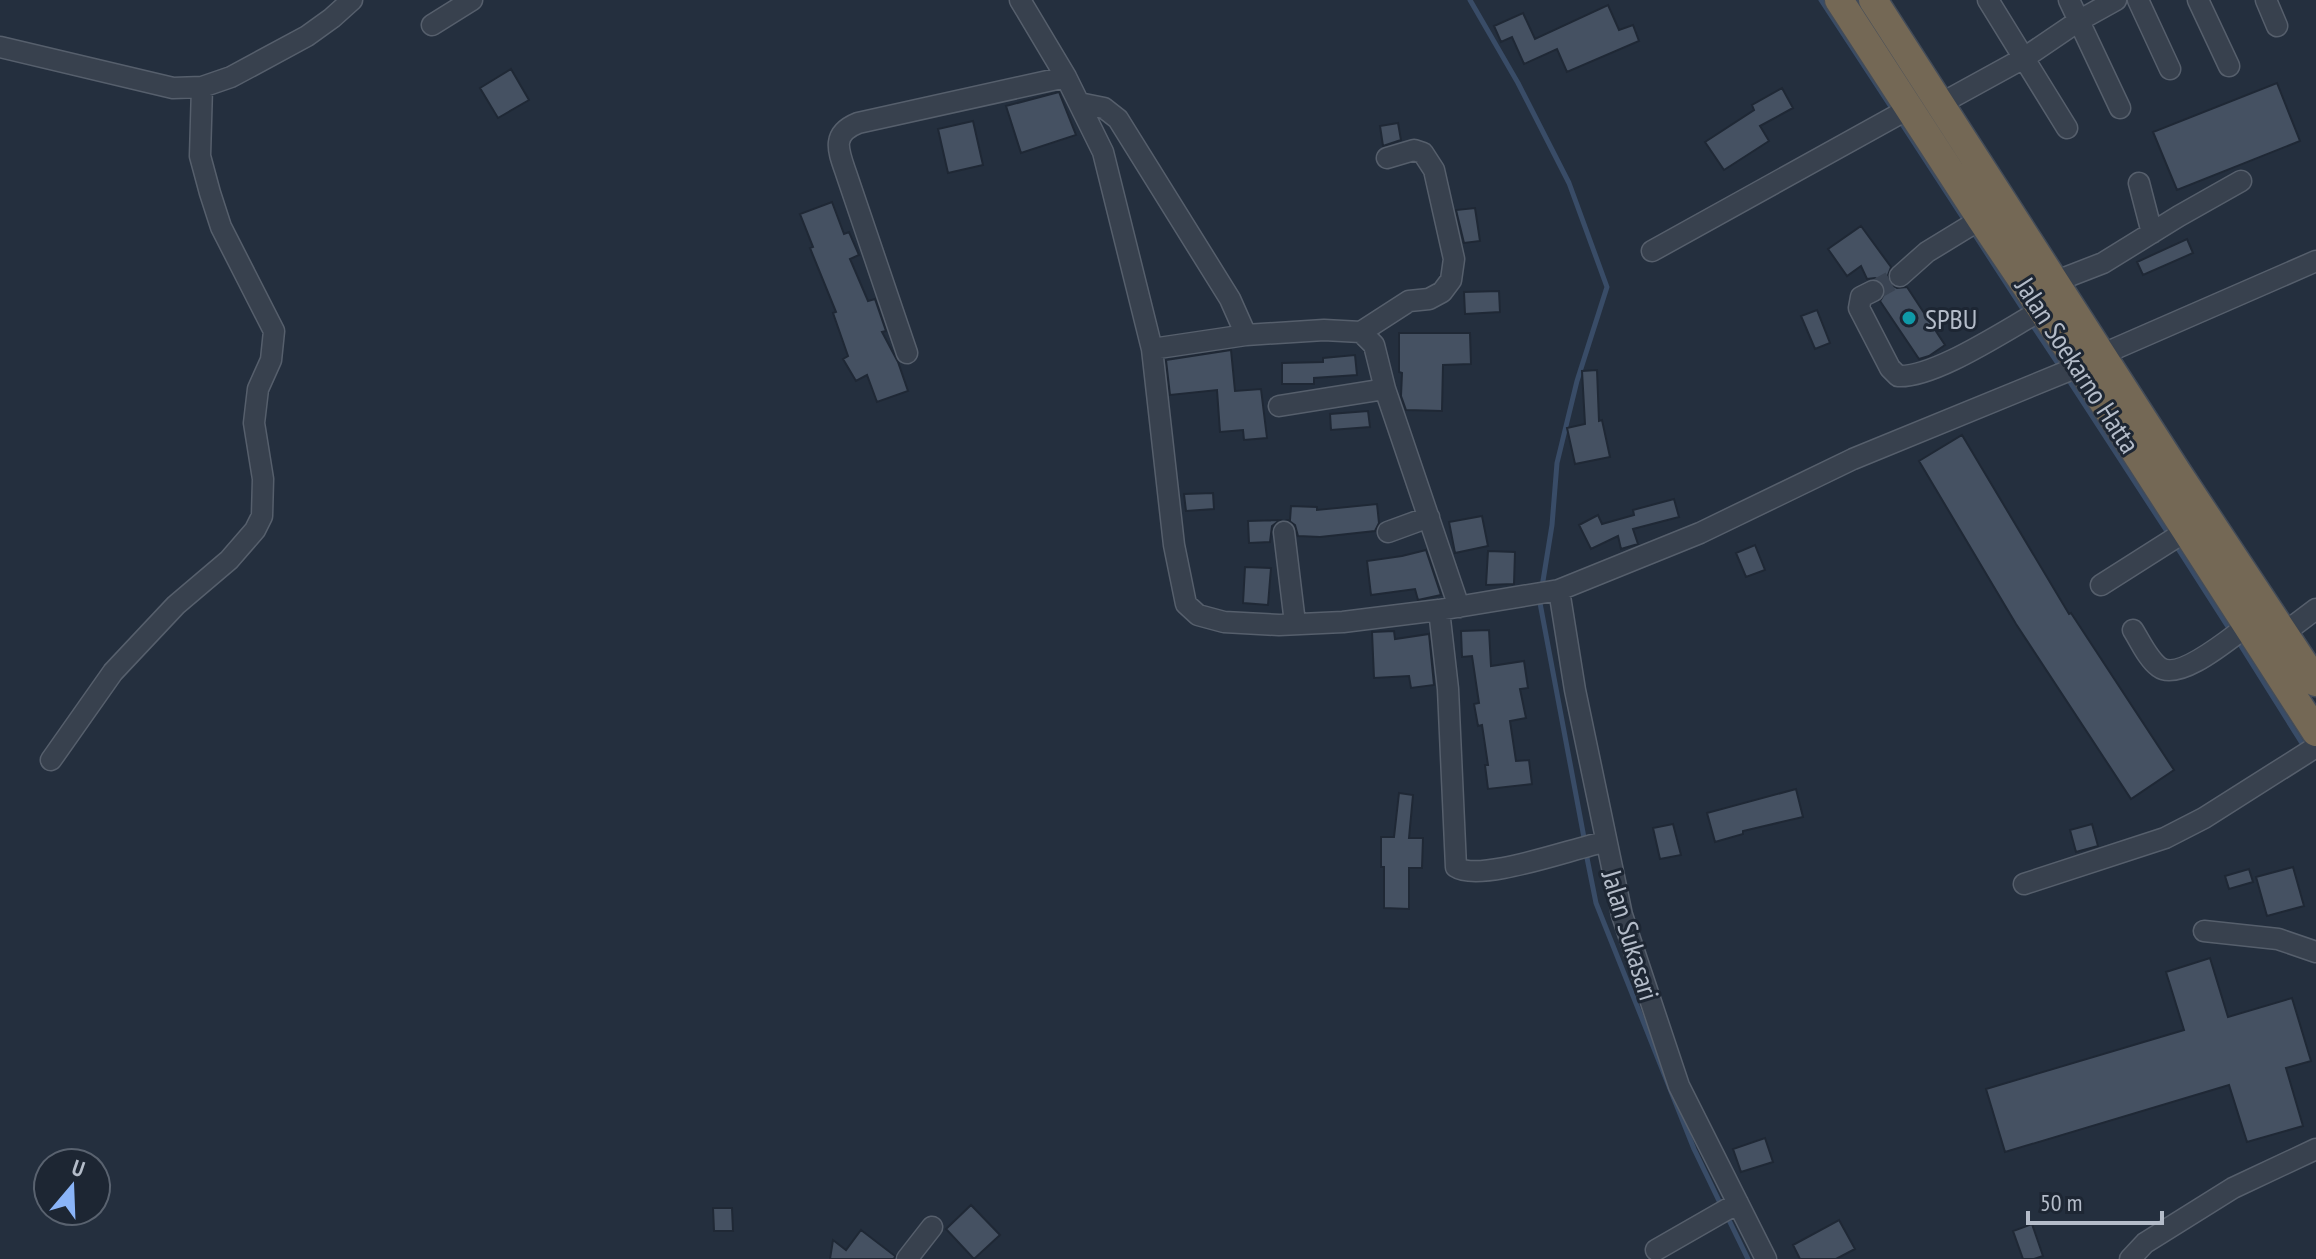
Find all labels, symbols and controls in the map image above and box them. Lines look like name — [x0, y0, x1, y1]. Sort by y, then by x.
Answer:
street label: Jalan Soekarno Hatta — [2007, 269, 2149, 460]
place label: SPBU — [1925, 300, 1977, 337]
marker: SPBU — [1900, 309, 1918, 327]
street label: Jalan Sukasari — [1593, 864, 1668, 1005]
north arrow — [32, 1147, 112, 1227]
text: U — [69, 1153, 88, 1183]
scale bar — [2028, 1175, 2162, 1225]
text: 50 m — [2040, 1187, 2082, 1218]

